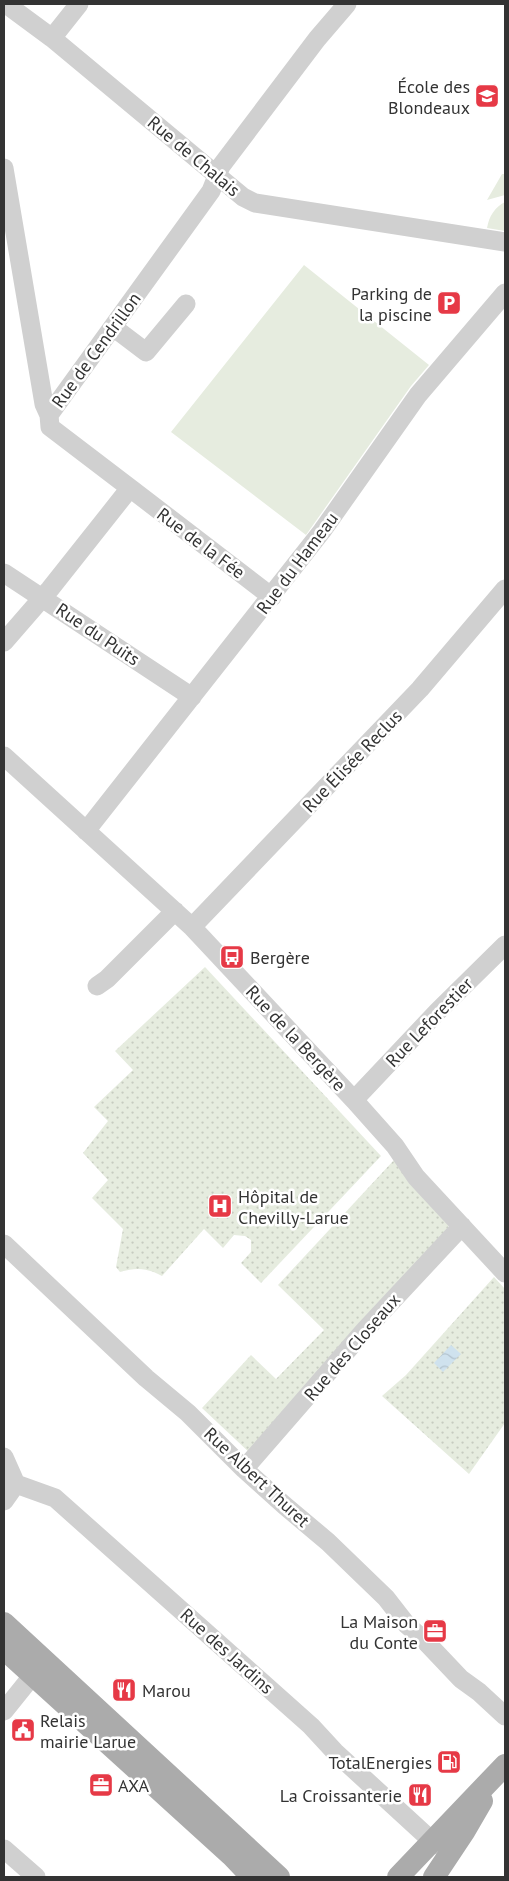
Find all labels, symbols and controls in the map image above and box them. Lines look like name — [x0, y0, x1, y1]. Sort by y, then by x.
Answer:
place label: École des Blondeaux — [388, 75, 470, 119]
school or university icon: École des Blondeaux — [474, 83, 500, 109]
street label: Rue de Chalais — [143, 111, 245, 201]
place label: Parking de la piscine — [351, 282, 432, 326]
street label: Rue de Cendrillon — [46, 288, 146, 412]
parking icon: Parking de la piscine — [436, 290, 462, 316]
street label: Rue de la Fée — [152, 502, 250, 584]
street label: Rue du Hameau — [251, 507, 343, 619]
street label: Rue du Puits — [52, 598, 144, 670]
street label: Rue Élisée Reclus — [297, 705, 407, 817]
bus stop icon: Bergère — [219, 944, 245, 970]
place label: Bergère — [250, 946, 310, 969]
street label: Rue Leforestier — [381, 972, 477, 1072]
street label: Rue de la Bergère — [241, 980, 351, 1096]
place label: Hôpital de Chevilly-Larue — [238, 1185, 349, 1229]
hospital icon: Hôpital de Chevilly-Larue — [207, 1193, 233, 1219]
street label: Rue des Closeaux — [299, 1288, 405, 1406]
street label: Rue Albert Thuret — [199, 1422, 315, 1532]
street label: Rue des Jardins — [176, 1603, 278, 1699]
place label: La Maison du Conte — [340, 1610, 418, 1654]
office icon: La Maison du Conte — [422, 1618, 448, 1644]
restaurant icon: Marou — [111, 1677, 137, 1703]
place label: Marou — [142, 1679, 191, 1702]
place label: Relais mairie Larue — [40, 1709, 136, 1753]
public building icon: Relais mairie Larue — [10, 1717, 36, 1743]
fuel station icon: TotalEnergies — [436, 1749, 462, 1775]
place label: TotalEnergies — [328, 1751, 432, 1774]
office icon: AXA — [88, 1772, 114, 1798]
place label: AXA — [118, 1774, 150, 1797]
restaurant icon: La Croissanterie — [407, 1782, 433, 1808]
place label: La Croissanterie — [280, 1784, 402, 1807]

